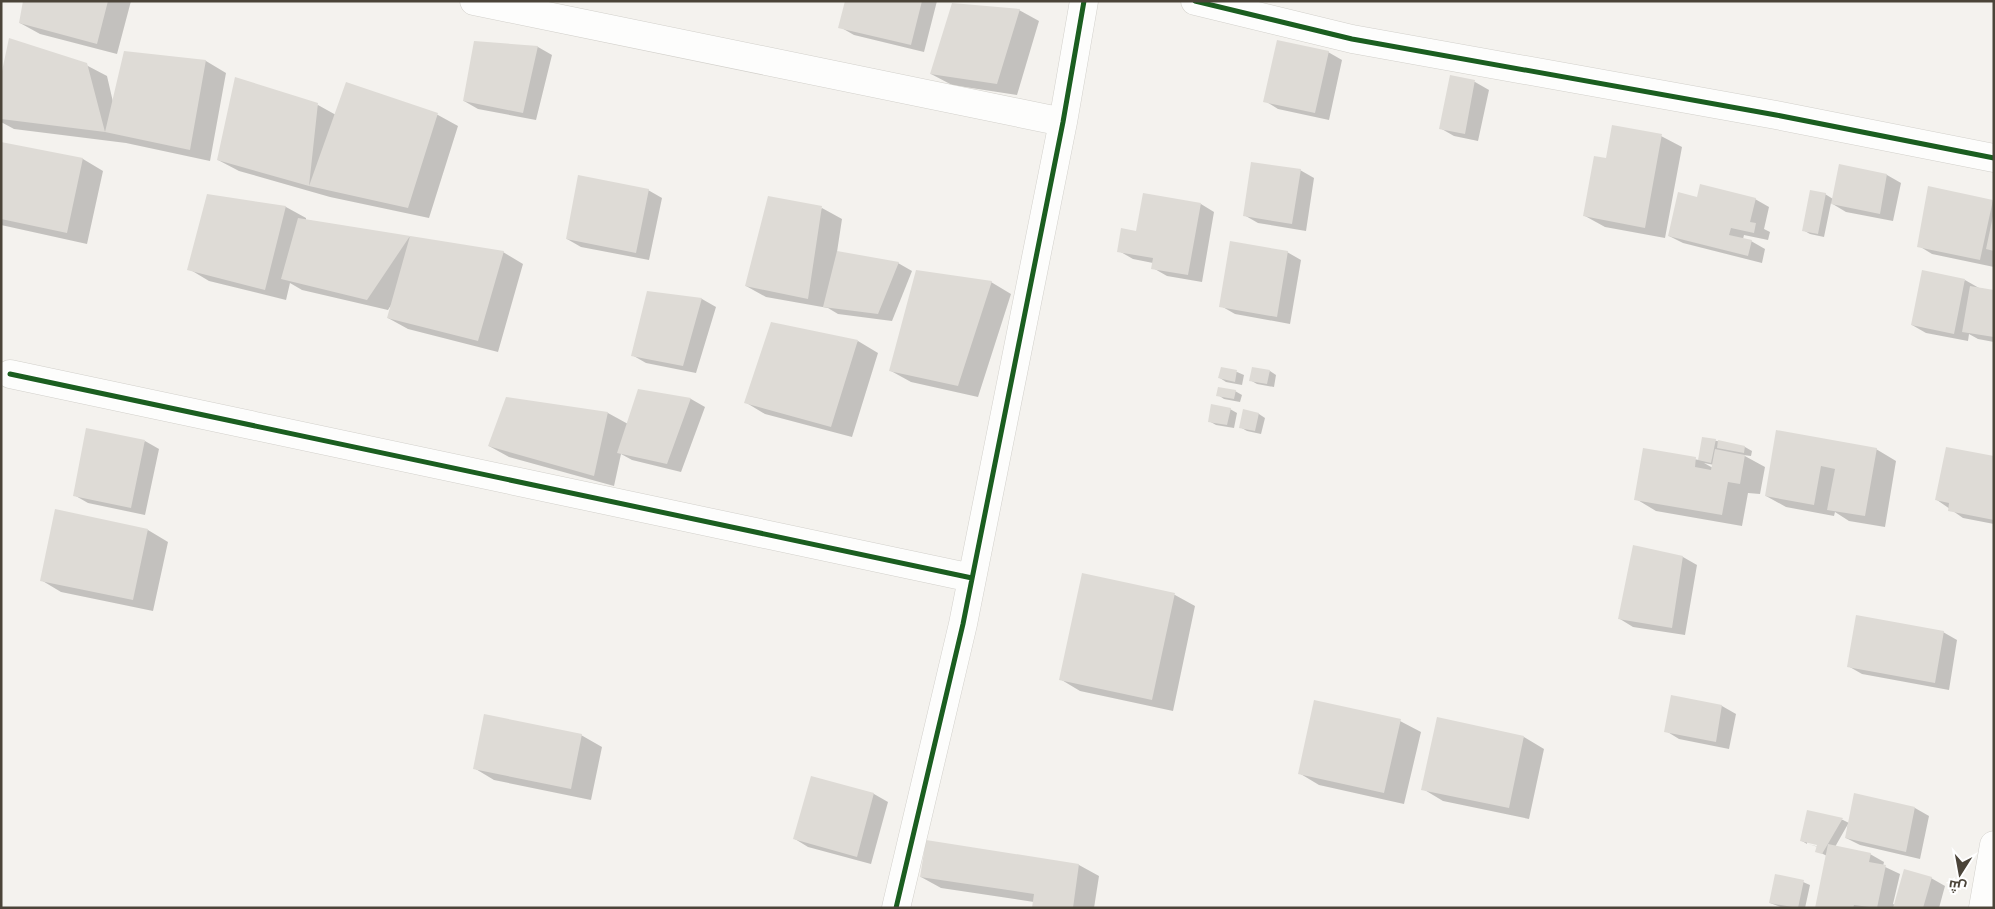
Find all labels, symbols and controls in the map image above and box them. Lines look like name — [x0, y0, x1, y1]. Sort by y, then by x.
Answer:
north arrow — [1935, 849, 1985, 899]
text: ش — [1947, 876, 1968, 897]

